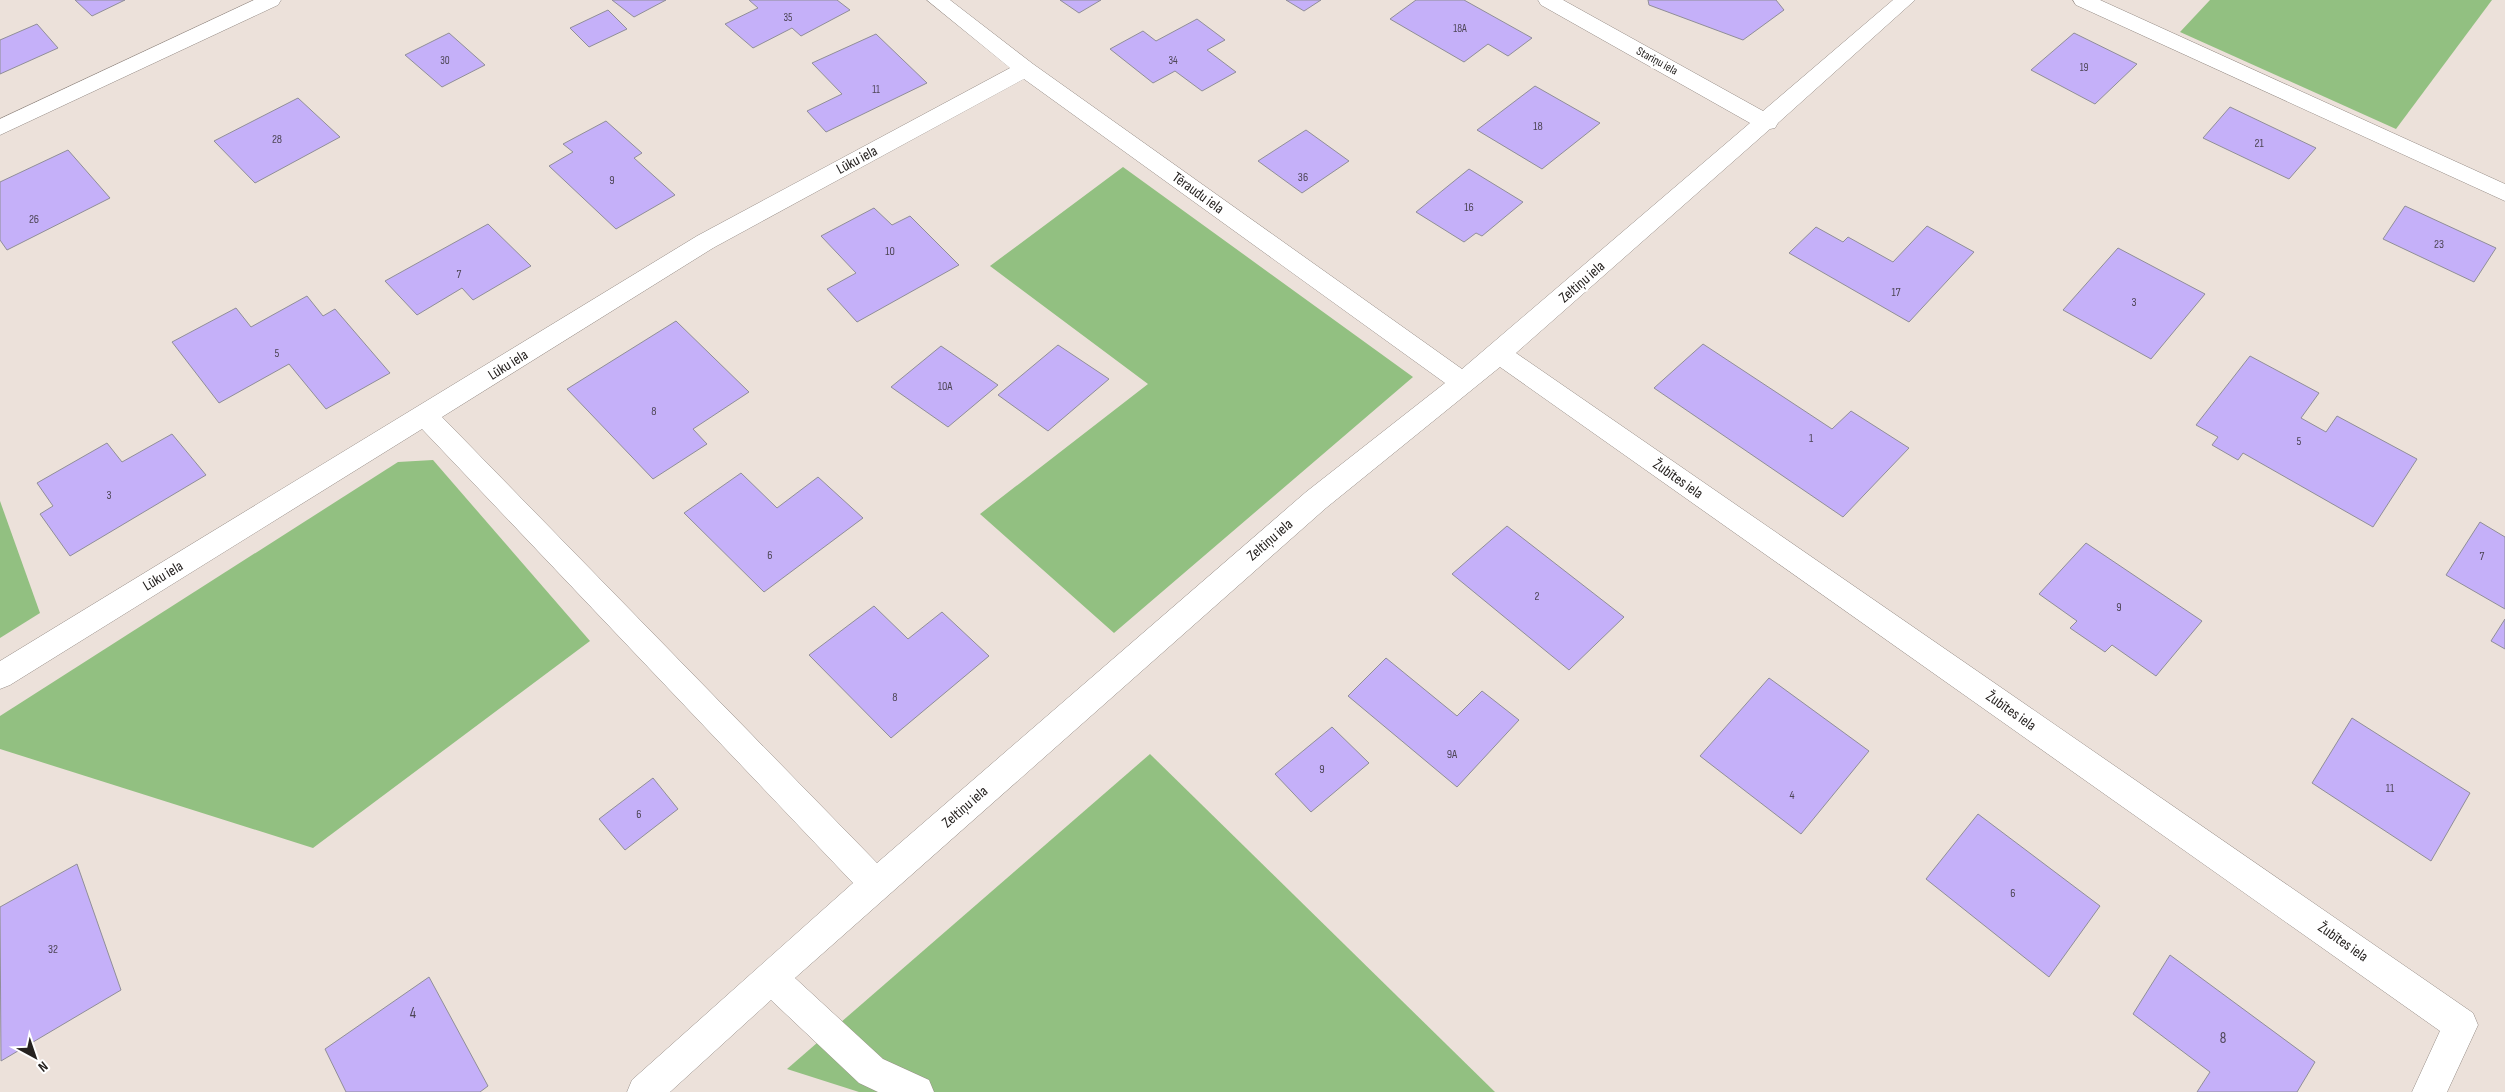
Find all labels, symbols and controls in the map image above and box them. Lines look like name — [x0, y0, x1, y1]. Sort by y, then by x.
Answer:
house number: 35 — [783, 11, 793, 24]
house number: 18A — [1453, 22, 1467, 35]
street label: Stariņu iela — [1634, 44, 1681, 79]
house number: 30 — [440, 54, 450, 67]
house number: 34 — [1168, 54, 1178, 67]
house number: 19 — [2080, 61, 2088, 74]
house number: 11 — [872, 83, 880, 96]
house number: 18 — [1533, 119, 1543, 134]
house number: 28 — [272, 132, 282, 147]
house number: 21 — [2254, 136, 2264, 151]
street label: Lūku iela — [833, 141, 881, 179]
street label: Tēraudu iela — [1168, 168, 1228, 218]
house number: 36 — [1298, 170, 1308, 185]
house number: 9 — [609, 173, 615, 188]
house number: 16 — [1464, 200, 1474, 215]
house number: 26 — [29, 212, 39, 227]
house number: 23 — [2434, 237, 2444, 252]
house number: 10 — [885, 244, 895, 259]
street label: Zeltiņu iela — [1555, 257, 1609, 307]
house number: 7 — [457, 267, 462, 282]
house number: 17 — [1892, 285, 1901, 300]
house number: 3 — [2131, 295, 2137, 310]
street label: Lūku iela — [484, 345, 532, 385]
house number: 5 — [275, 346, 280, 361]
house number: 10A — [938, 379, 953, 394]
house number: 8 — [651, 404, 657, 419]
house number: 1 — [1809, 431, 1814, 446]
house number: 5 — [2297, 434, 2302, 449]
street label: Žubītes iela — [1649, 455, 1707, 503]
house number: 3 — [106, 488, 112, 503]
street label: Zeltiņu iela — [1243, 515, 1297, 565]
house number: 6 — [767, 548, 773, 563]
house number: 7 — [2480, 549, 2485, 564]
street label: Lūku iela — [139, 557, 187, 595]
house number: 2 — [1535, 589, 1540, 604]
house number: 9 — [2116, 600, 2122, 615]
street label: Žubītes iela — [1982, 687, 2040, 735]
house number: 8 — [892, 690, 898, 705]
house number: 9A — [1447, 747, 1458, 762]
house number: 9 — [1319, 762, 1325, 777]
house number: 11 — [2386, 781, 2395, 796]
street label: Zeltiņu iela — [938, 782, 992, 832]
house number: 4 — [1789, 788, 1795, 803]
house number: 6 — [636, 807, 642, 822]
house number: 6 — [2010, 886, 2016, 901]
street label: Žubītes iela — [2314, 918, 2372, 966]
house number: 32 — [48, 942, 58, 957]
house number: 4 — [410, 1004, 416, 1023]
house number: 8 — [2220, 1029, 2226, 1048]
north arrow — [10, 1032, 60, 1082]
text: N — [35, 1058, 51, 1075]

